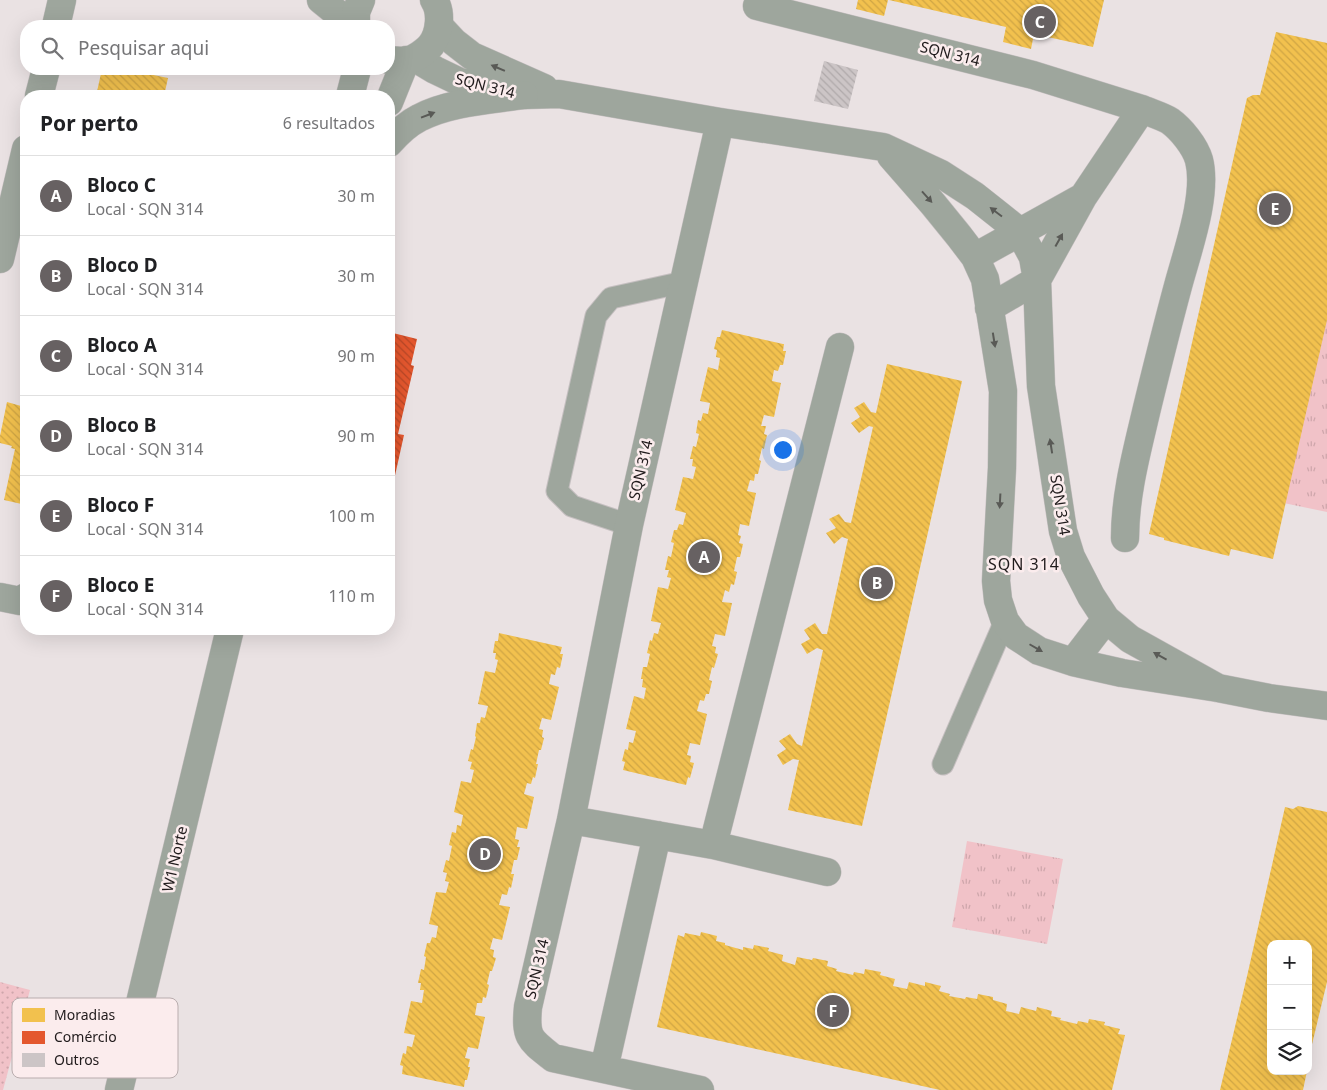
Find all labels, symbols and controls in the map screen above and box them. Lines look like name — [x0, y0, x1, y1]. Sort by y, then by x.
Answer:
pin: C — [1024, 3, 1056, 41]
search box — [20, 20, 395, 75]
icon: search — [38, 34, 66, 62]
text: Pesquisar aqui — [78, 35, 209, 61]
street label: SQN 314 — [918, 36, 983, 70]
one-way arrow — [491, 64, 505, 72]
street label: SQN 314 — [453, 68, 518, 102]
text: Por perto — [40, 109, 138, 137]
one-way arrow — [421, 111, 436, 119]
text: 6 resultados — [283, 112, 375, 134]
text: Bloco C — [87, 172, 156, 198]
text: A — [50, 185, 62, 207]
text: 30 m — [338, 185, 375, 207]
one-way arrow — [921, 190, 933, 202]
pin: E — [1259, 190, 1291, 228]
text: Local · SQN 314 — [87, 198, 204, 220]
one-way arrow — [989, 207, 1003, 217]
one-way arrow — [1055, 233, 1063, 247]
text: Bloco D — [87, 252, 158, 278]
text: B — [51, 265, 61, 287]
text: 30 m — [338, 265, 375, 287]
text: Local · SQN 314 — [87, 278, 204, 300]
text: Bloco A — [87, 332, 157, 358]
one-way arrow — [991, 332, 999, 348]
text: C — [51, 345, 61, 367]
text: 90 m — [338, 345, 375, 367]
text: Local · SQN 314 — [87, 358, 204, 380]
text: Bloco B — [87, 412, 156, 438]
text: D — [50, 425, 62, 447]
text: 90 m — [338, 425, 375, 447]
street label: SQN 314 — [623, 437, 657, 502]
your location — [770, 437, 796, 463]
text: Local · SQN 314 — [87, 438, 204, 460]
one-way arrow — [1046, 438, 1054, 454]
street label: SQN 314 — [1046, 473, 1076, 537]
text: Bloco F — [87, 492, 154, 518]
one-way arrow — [996, 494, 1004, 510]
text: E — [52, 505, 60, 527]
text: 100 m — [328, 505, 375, 527]
text: Local · SQN 314 — [87, 518, 204, 540]
pin: A — [688, 538, 720, 576]
district label: SQN 314 — [988, 553, 1060, 575]
pin: B — [861, 564, 893, 602]
text: Bloco E — [87, 572, 154, 598]
text: F — [52, 585, 60, 607]
text: 110 m — [328, 585, 375, 607]
text: Local · SQN 314 — [87, 598, 204, 620]
one-way arrow — [1028, 644, 1043, 652]
one-way arrow — [1153, 652, 1167, 660]
street label: W1 Norte — [157, 824, 191, 894]
pin: D — [469, 835, 501, 873]
street label: SQN 314 — [519, 936, 553, 1001]
map controls — [1267, 940, 1312, 1075]
button: + — [1267, 940, 1312, 985]
button: − — [1267, 985, 1312, 1030]
pin: F — [817, 992, 849, 1030]
legend — [12, 998, 178, 1078]
text: Moradias — [54, 1005, 116, 1024]
text: Comércio — [54, 1027, 117, 1046]
button: layers — [1267, 1030, 1312, 1075]
text: Outros — [54, 1050, 100, 1069]

